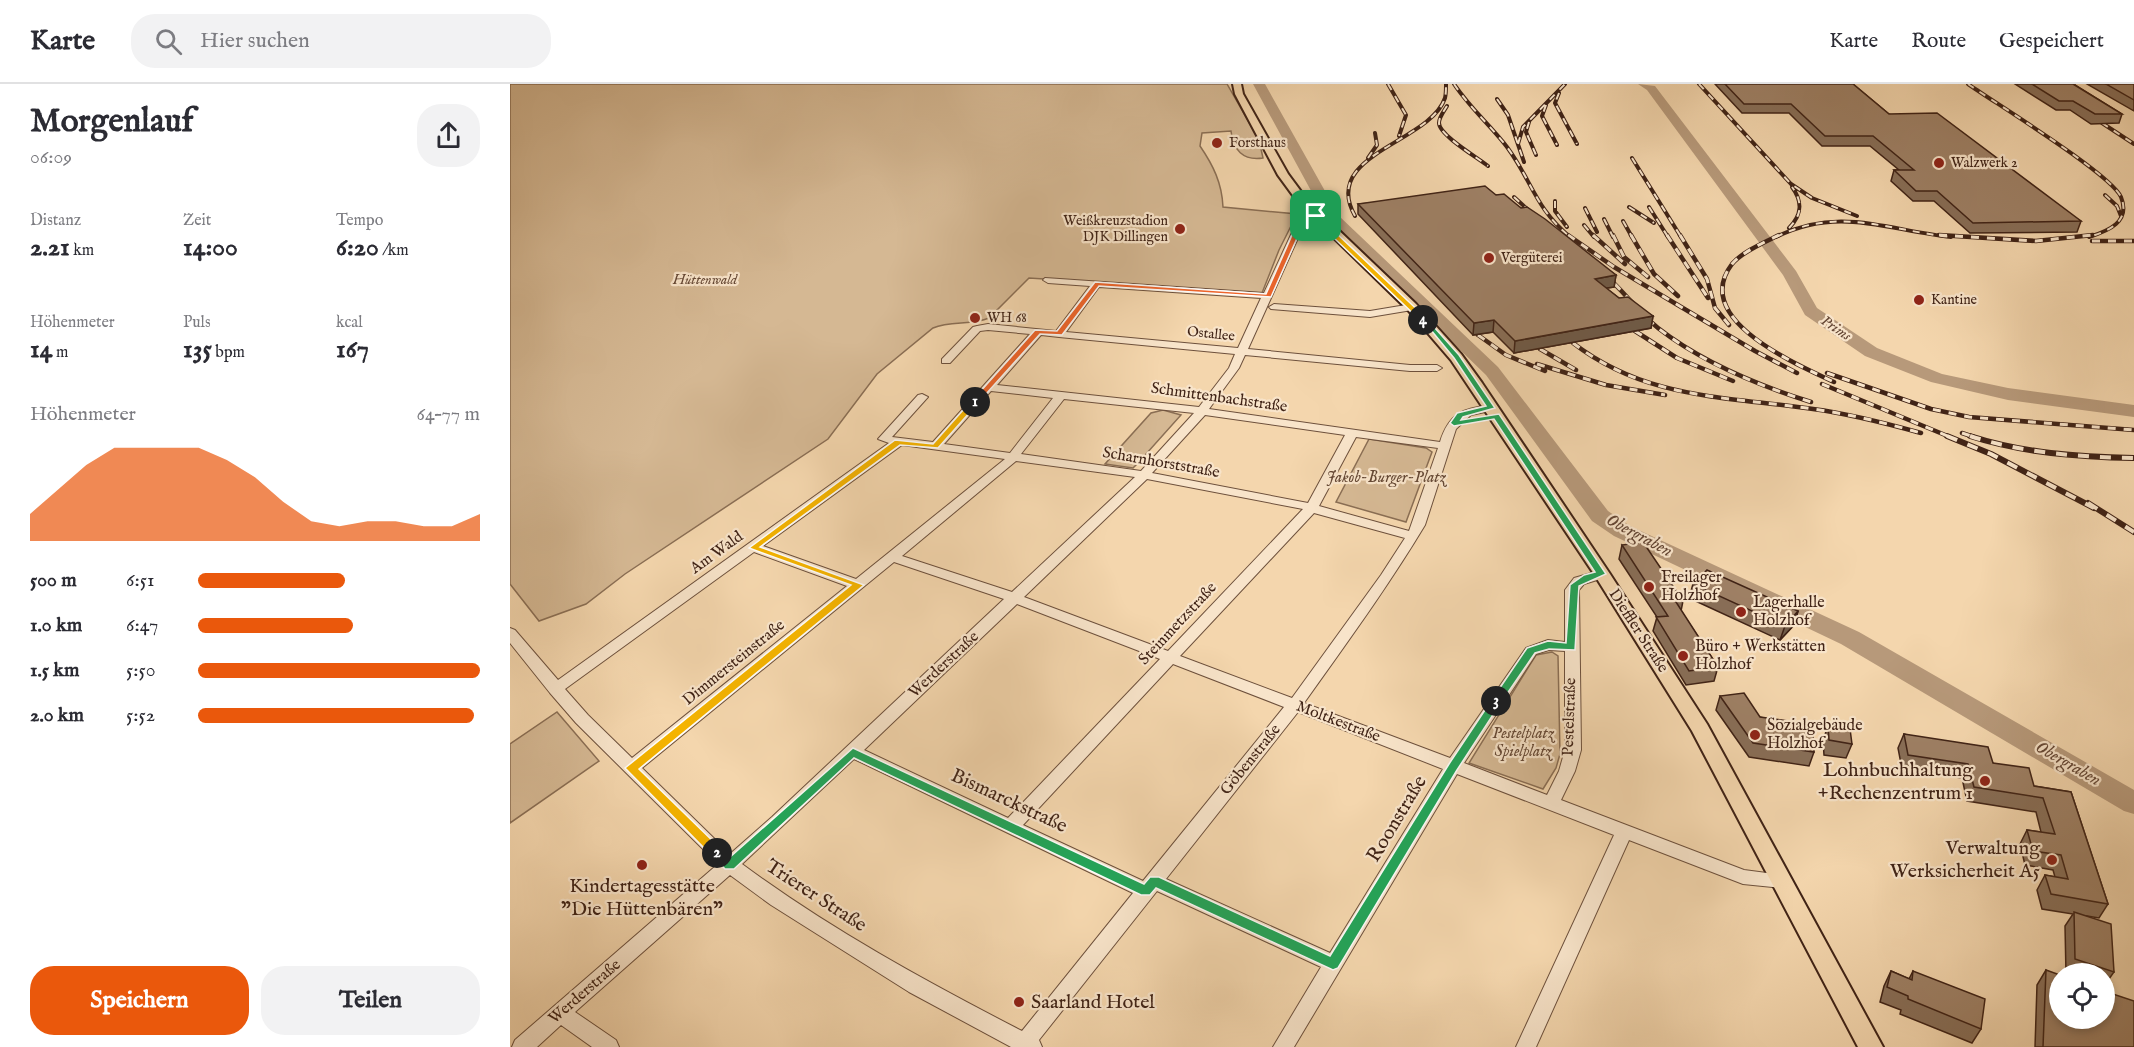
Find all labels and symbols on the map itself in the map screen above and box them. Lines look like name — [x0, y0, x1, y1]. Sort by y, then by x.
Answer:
place label: Forsthaus — [1229, 134, 1286, 152]
marker: Forsthaus — [1210, 136, 1224, 150]
place label: Walzwerk 2 — [1951, 154, 2018, 172]
marker: Walzwerk 2 — [1932, 156, 1946, 170]
pin — [1290, 190, 1341, 241]
place label: Weißkreuzstadion DJK Dillingen — [1063, 212, 1169, 246]
marker: Weißkreuzstadion DJK Dillingen — [1173, 222, 1187, 236]
place label: Vergüterei — [1500, 249, 1563, 267]
marker: Vergüterei — [1482, 251, 1496, 265]
park label: Hüttenwald — [672, 271, 738, 289]
place label: Kantine — [1931, 291, 1978, 309]
marker: Kantine — [1912, 293, 1926, 307]
pin: 4 — [1408, 305, 1438, 335]
place label: WH 68 — [987, 309, 1027, 327]
marker: WH 68 — [968, 311, 982, 325]
water label: Prims — [1817, 311, 1855, 345]
street label: Ostallee — [1186, 323, 1236, 346]
street label: Schmittenbachstraße — [1150, 379, 1288, 417]
pin: 1 — [960, 387, 990, 417]
street label: Scharnhorststraße — [1101, 443, 1221, 483]
park label: Jakob-Burger-Platz — [1326, 468, 1448, 488]
water label: Obergraben — [1602, 509, 1676, 563]
street label: Am Wald — [686, 527, 748, 580]
place label: Freilager Holzhof — [1661, 568, 1722, 606]
street label: Steinmetzstraße — [1135, 578, 1221, 670]
marker: Freilager Holzhof — [1642, 580, 1656, 594]
street label: Dieffler Straße — [1604, 585, 1672, 677]
place label: Lagerhalle Holzhof — [1753, 593, 1825, 631]
marker: Lagerhalle Holzhof — [1734, 605, 1748, 619]
street label: Dimmersteinstraße — [679, 616, 789, 710]
street label: Werderstraße — [905, 627, 983, 703]
place label: Büro + Werkstätten Holzhof — [1695, 637, 1826, 675]
marker: Büro + Werkstätten Holzhof — [1676, 649, 1690, 663]
street label: Pestelstraße — [1559, 677, 1581, 757]
pin: 3 — [1481, 686, 1511, 716]
street label: Moltkestraße — [1293, 697, 1383, 747]
place label: Sozialgebäude Holzhof — [1767, 716, 1862, 754]
street label: Göbenstraße — [1216, 721, 1286, 799]
park label: Pestelplatz Spielplatz — [1492, 724, 1556, 762]
marker: Sozialgebäude Holzhof — [1748, 728, 1762, 742]
water label: Obergraben — [2031, 736, 2105, 792]
place label: Lohnbuchhaltung +Rechenzentrum 1 — [1818, 758, 1974, 806]
street label: Bismarckstraße — [947, 763, 1071, 839]
street label: Roonstraße — [1361, 771, 1433, 867]
marker: Lohnbuchhaltung +Rechenzentrum 1 — [1978, 774, 1992, 788]
place label: Verwaltung Werksicherheit A5 — [1890, 836, 2041, 884]
pin: 2 — [702, 838, 732, 868]
marker: Verwaltung Werksicherheit A5 — [2045, 853, 2059, 867]
street label: Trierer Straße — [761, 854, 871, 938]
marker: Kindertagesstätte "Die Hüttenbären" — [635, 858, 649, 872]
place label: Kindertagesstätte "Die Hüttenbären" — [561, 874, 723, 922]
street label: Werderstraße — [545, 955, 625, 1029]
place label: Saarland Hotel — [1031, 990, 1155, 1015]
marker: Saarland Hotel — [1012, 995, 1026, 1009]

